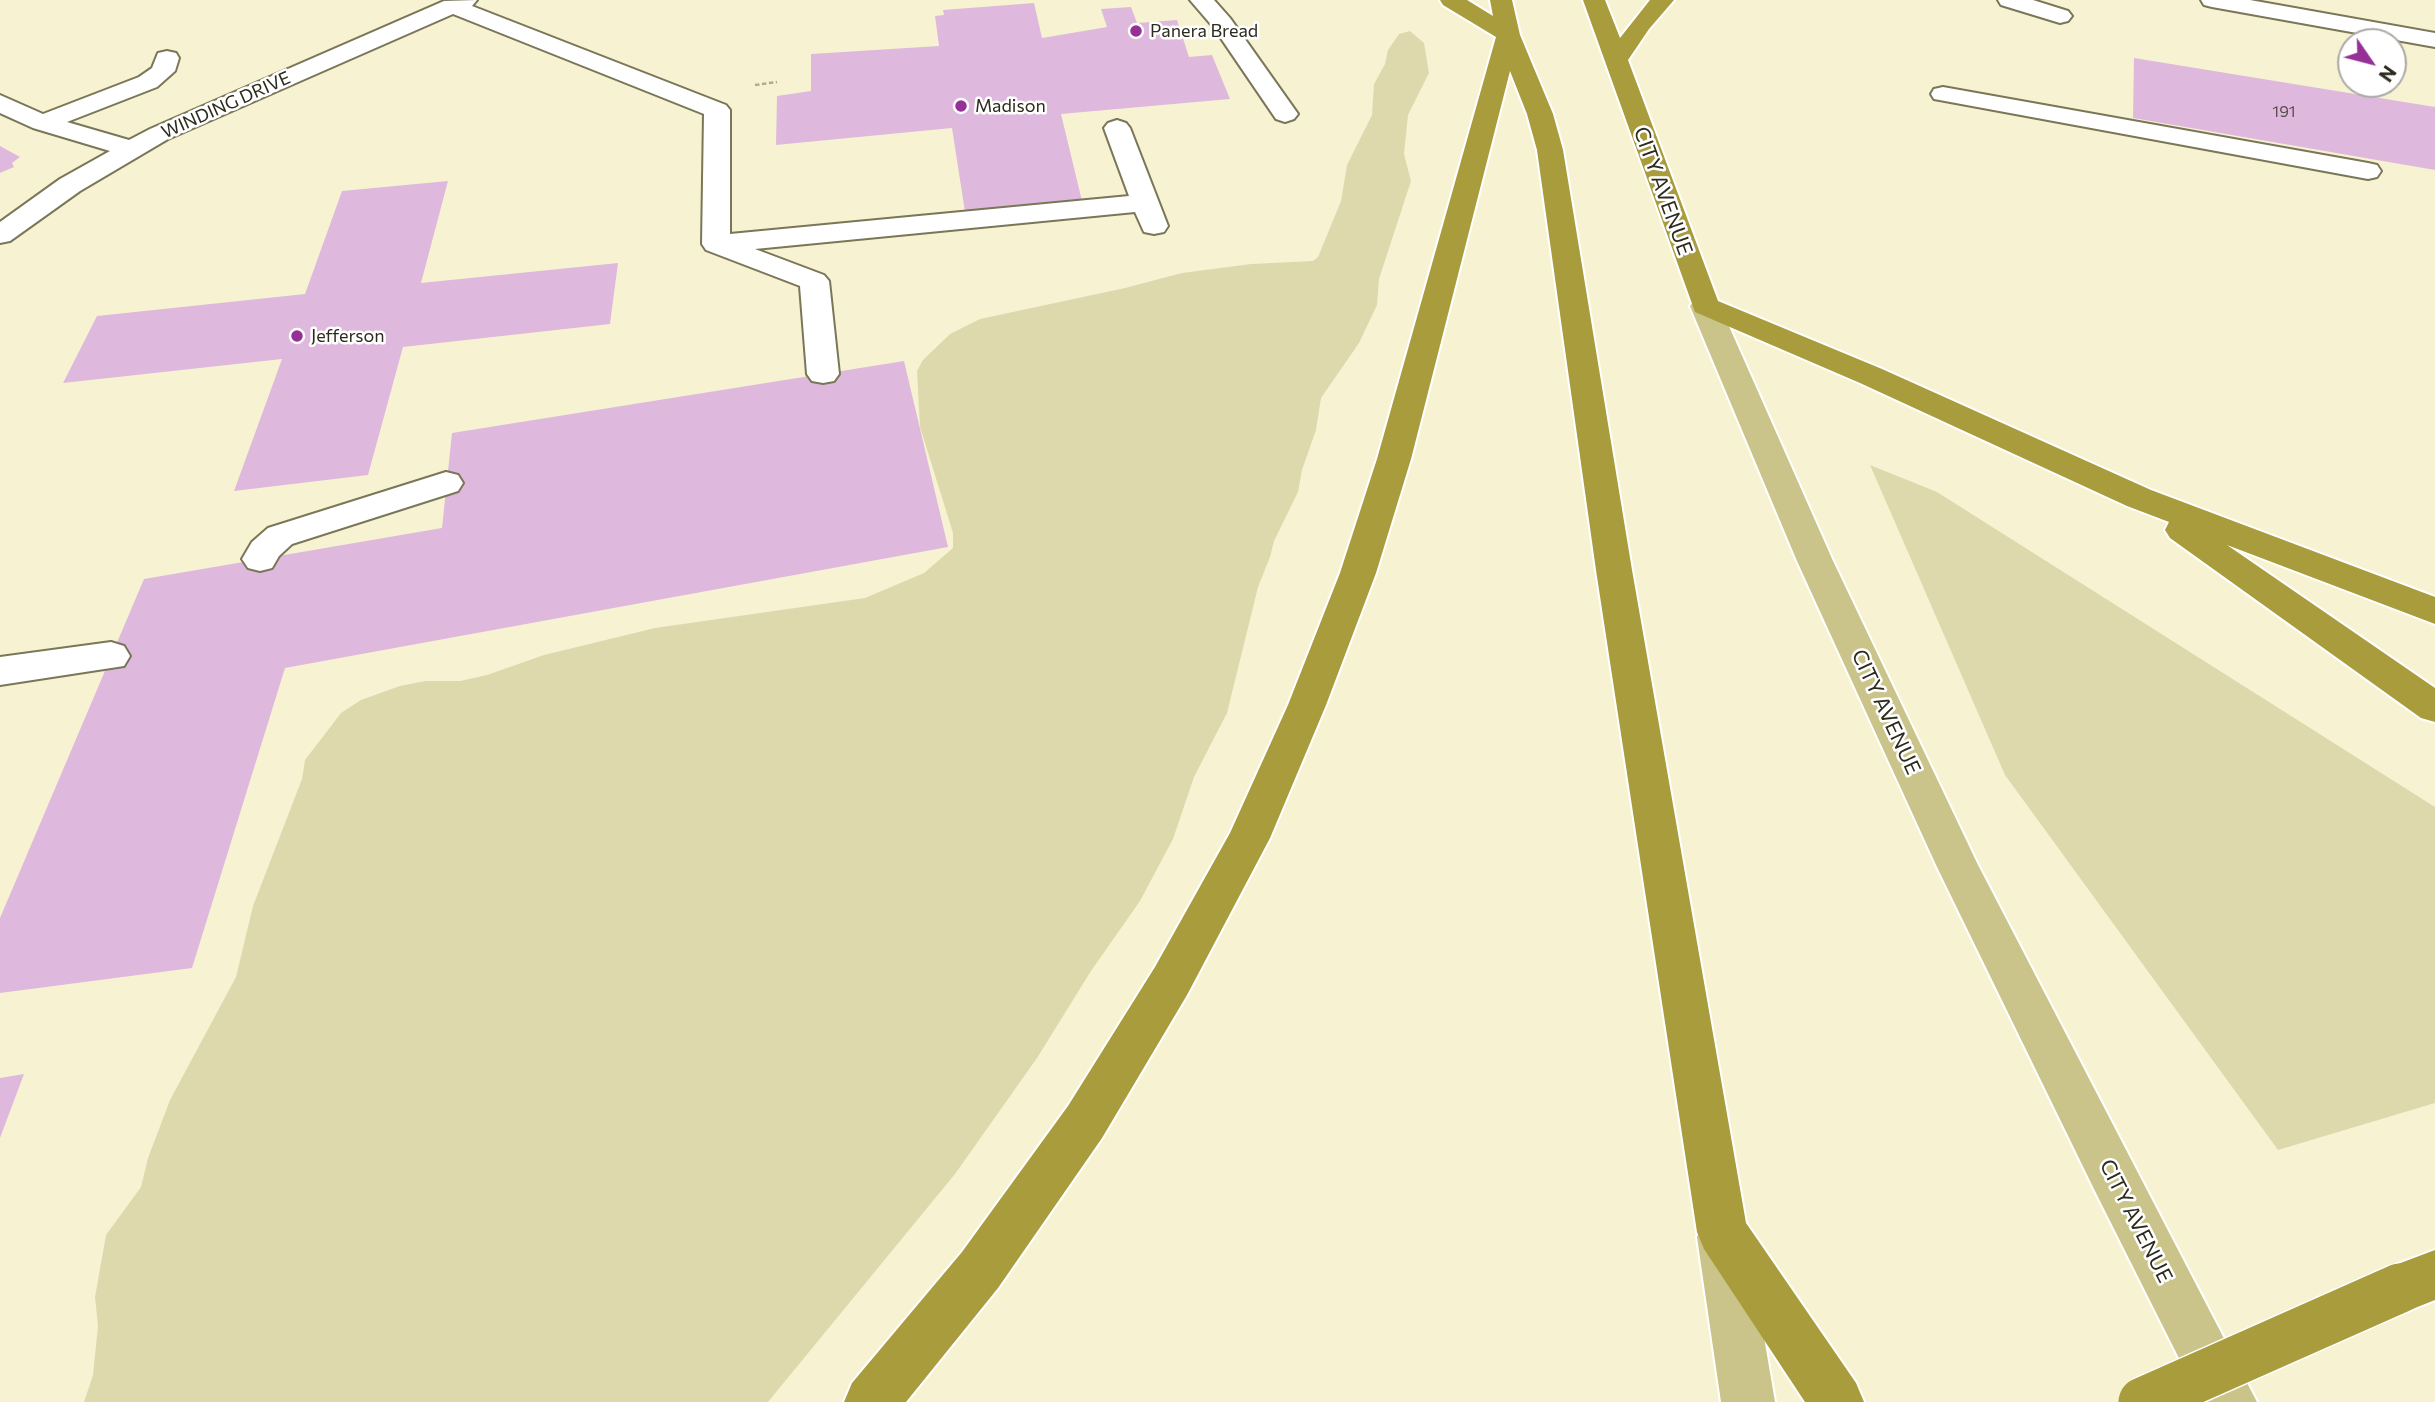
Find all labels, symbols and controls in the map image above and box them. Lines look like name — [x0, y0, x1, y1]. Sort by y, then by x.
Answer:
place label: Panera Bread — [1150, 20, 1258, 42]
marker: Panera Bread — [1128, 23, 1144, 39]
north arrow — [2337, 28, 2407, 98]
text: N — [2374, 62, 2401, 87]
street label: WINDING DRIVE — [158, 67, 294, 143]
place label: Madison — [975, 95, 1046, 117]
marker: Madison — [953, 98, 969, 114]
house number: 191 — [2272, 102, 2296, 122]
street label: CITY AVENUE — [1628, 123, 1698, 259]
place label: Jefferson — [311, 325, 385, 347]
marker: Jefferson — [289, 328, 305, 344]
street label: CITY AVENUE — [1846, 646, 1926, 778]
street label: CITY AVENUE — [2094, 1155, 2178, 1287]

